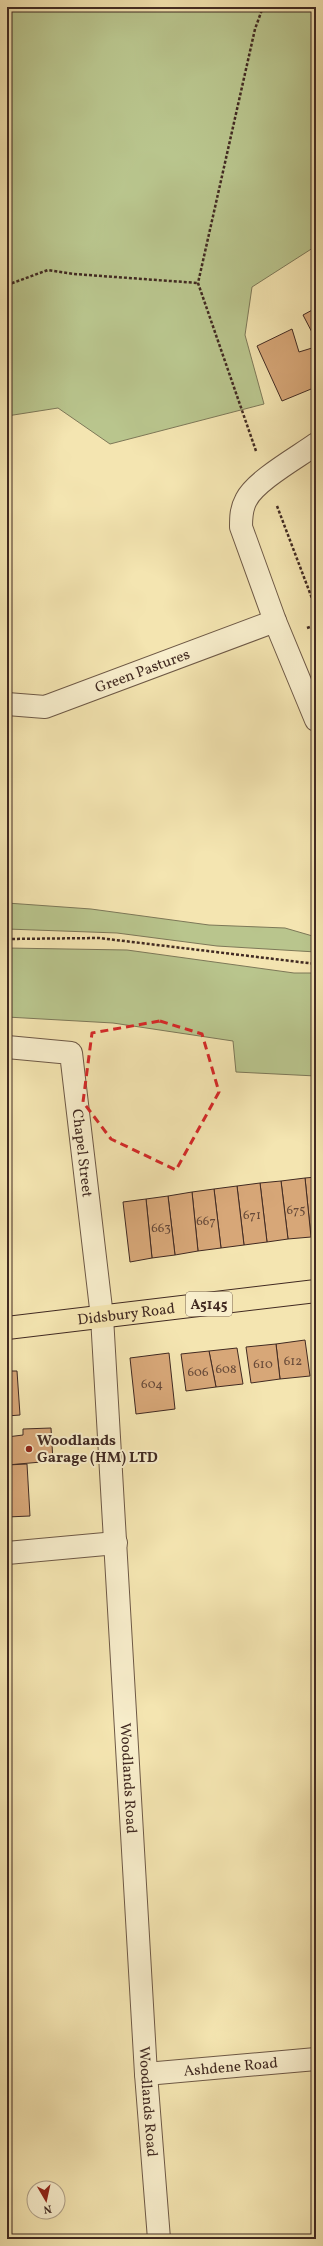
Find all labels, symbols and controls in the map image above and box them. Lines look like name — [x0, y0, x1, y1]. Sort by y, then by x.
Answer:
street label: Green Pastures — [92, 645, 193, 699]
street label: Chapel Street — [66, 1108, 97, 1199]
house number: 675 — [286, 1202, 306, 1220]
house number: 671 — [243, 1207, 261, 1225]
house number: 667 — [196, 1213, 216, 1231]
house number: 663 — [151, 1220, 171, 1238]
road number: A5145 — [186, 1292, 232, 1316]
street label: Didsbury Road — [76, 1299, 176, 1331]
house number: 612 — [284, 1353, 302, 1371]
house number: 610 — [253, 1356, 273, 1374]
house number: 608 — [216, 1361, 237, 1379]
house number: 606 — [187, 1364, 209, 1382]
house number: 604 — [141, 1376, 163, 1394]
place label: Woodlands Garage (HM) LTD — [37, 1431, 158, 1469]
marker: Woodlands Garage (HM) LTD — [24, 1444, 34, 1454]
street label: Woodlands Road — [114, 1722, 141, 1834]
street label: Woodlands Road — [132, 2046, 162, 2158]
street label: Ashdene Road — [183, 2053, 279, 2083]
north arrow — [26, 2180, 66, 2220]
text: N — [42, 2200, 52, 2216]

